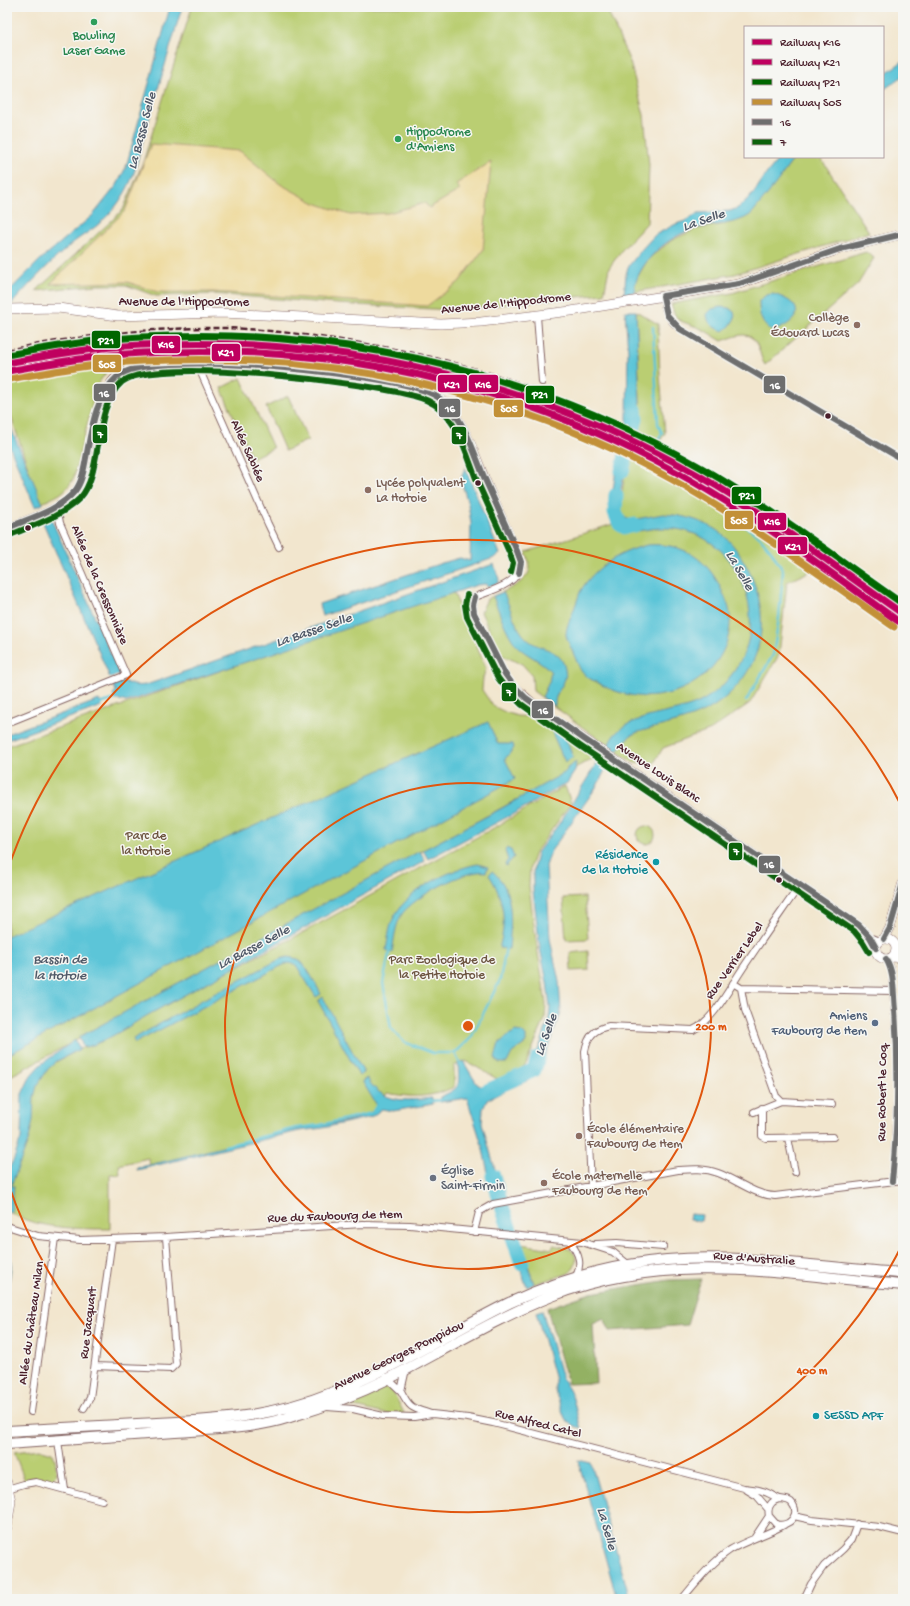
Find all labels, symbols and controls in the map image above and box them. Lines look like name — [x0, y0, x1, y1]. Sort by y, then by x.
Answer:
marker: Bowling Laser Game — [89, 17, 99, 27]
legend — [744, 26, 884, 158]
place label: Bowling Laser Game — [63, 29, 126, 59]
text: Railway K16 — [780, 37, 841, 51]
text: Railway K21 — [780, 57, 840, 71]
text: Railway P21 — [780, 77, 840, 91]
water label: La Basse Selle — [125, 90, 162, 171]
text: Railway S05 — [780, 97, 842, 111]
text: 16 — [779, 117, 792, 131]
place label: Hippodrome d'Amiens — [406, 125, 471, 155]
marker: Hippodrome d'Amiens — [393, 134, 403, 144]
text: 7 — [779, 137, 787, 151]
water label: La Selle — [681, 206, 728, 236]
street label: Avenue de l'Hippodrome — [440, 290, 572, 318]
street label: Avenue de l'Hippodrome — [119, 295, 250, 310]
place label: Collège Édouard Lucas — [771, 311, 850, 341]
marker: Collège Édouard Lucas — [852, 320, 862, 330]
line badge: P21 — [91, 330, 121, 349]
line badge: K16 — [151, 335, 181, 354]
text: P21 — [97, 336, 114, 348]
text: K16 — [157, 340, 174, 352]
line badge: K21 — [211, 343, 241, 362]
text: K21 — [217, 348, 234, 360]
line badge: S05 — [92, 354, 122, 373]
text: S05 — [98, 360, 116, 372]
line badge: K21 — [437, 374, 468, 393]
line badge: K16 — [468, 374, 499, 393]
line badge: 16 — [763, 375, 786, 394]
text: K21 — [443, 380, 460, 392]
text: K16 — [474, 380, 491, 392]
text: 16 — [769, 381, 780, 393]
line badge: 16 — [93, 383, 116, 402]
line badge: P21 — [525, 385, 555, 404]
text: 16 — [98, 389, 109, 401]
text: P21 — [531, 390, 548, 402]
line badge: 16 — [438, 398, 461, 418]
line badge: S05 — [493, 399, 524, 418]
text: 16 — [444, 404, 455, 416]
text: S05 — [500, 404, 518, 416]
unlabelled marker — [823, 411, 833, 421]
street label: Allée Sablée — [227, 418, 267, 485]
line badge: 7 — [92, 424, 108, 444]
line badge: 7 — [451, 426, 467, 445]
text: 7 — [96, 430, 104, 442]
text: 7 — [455, 431, 463, 443]
place label: Lycée polyvalent La Hotoie — [376, 476, 466, 506]
unlabelled marker — [473, 478, 483, 488]
marker: Lycée polyvalent La Hotoie — [363, 485, 373, 495]
line badge: P21 — [731, 486, 762, 505]
text: P21 — [738, 491, 755, 503]
line badge: S05 — [724, 510, 754, 530]
line badge: K16 — [757, 512, 787, 531]
text: S05 — [730, 516, 748, 528]
text: K16 — [763, 517, 780, 529]
unlabelled marker — [23, 523, 33, 533]
street label: Allée de la Cressonnière — [67, 523, 131, 647]
line badge: K21 — [777, 536, 808, 555]
text: K21 — [784, 542, 801, 554]
water label: La Selle — [721, 548, 758, 595]
water label: La Basse Selle — [274, 610, 355, 652]
line badge: 7 — [501, 682, 517, 702]
text: 7 — [505, 688, 513, 700]
line badge: 16 — [531, 700, 554, 719]
text: 16 — [537, 706, 548, 718]
street label: Avenue Louis Blanc — [613, 739, 703, 807]
park label: Parc de la Hotoie — [122, 829, 171, 859]
line badge: 7 — [728, 842, 743, 861]
text: 7 — [732, 847, 740, 859]
place label: Résidence de la Hotoie — [582, 848, 648, 878]
line badge: 16 — [758, 855, 781, 874]
marker: Résidence de la Hotoie — [651, 857, 661, 867]
text: 16 — [763, 860, 774, 872]
unlabelled marker — [774, 875, 784, 885]
street label: Rue Verrier Lebel — [703, 919, 767, 1003]
water label: La Basse Selle — [215, 922, 294, 974]
water label: Bassin de la Hotoie — [33, 952, 88, 985]
park label: Parc Zoologique de la Petite Hotoie — [388, 953, 495, 983]
place label: Amiens Faubourg de Hem — [770, 1009, 868, 1039]
water label: La Selle — [532, 1011, 563, 1058]
marker: Amiens Faubourg de Hem — [870, 1018, 880, 1028]
centre of rings — [461, 1019, 475, 1033]
text: 200 m — [696, 1021, 727, 1035]
street label: Rue Robert le Coq — [875, 1042, 891, 1142]
place label: École élémentaire Faubourg de Hem — [586, 1121, 684, 1152]
marker: École élémentaire Faubourg de Hem — [574, 1131, 584, 1141]
place label: Église Saint-Firmin — [441, 1163, 506, 1194]
place label: École maternelle Faubourg de Hem — [551, 1168, 648, 1199]
marker: Église Saint-Firmin — [428, 1173, 438, 1183]
marker: École maternelle Faubourg de Hem — [539, 1178, 549, 1188]
street label: Rue du Faubourg de Hem — [267, 1207, 403, 1227]
street label: Rue d'Australie — [713, 1249, 796, 1269]
street label: Allée du Château Milan — [15, 1259, 48, 1386]
street label: Rue Jacquart — [77, 1285, 101, 1360]
street label: Avenue Georges Pompidou — [331, 1318, 467, 1394]
text: 400 m — [796, 1365, 828, 1379]
street label: Rue Alfred Catel — [493, 1406, 583, 1442]
place label: SESSD APF — [824, 1409, 885, 1424]
marker: SESSD APF — [811, 1411, 821, 1421]
water label: La Selle — [592, 1506, 620, 1553]

